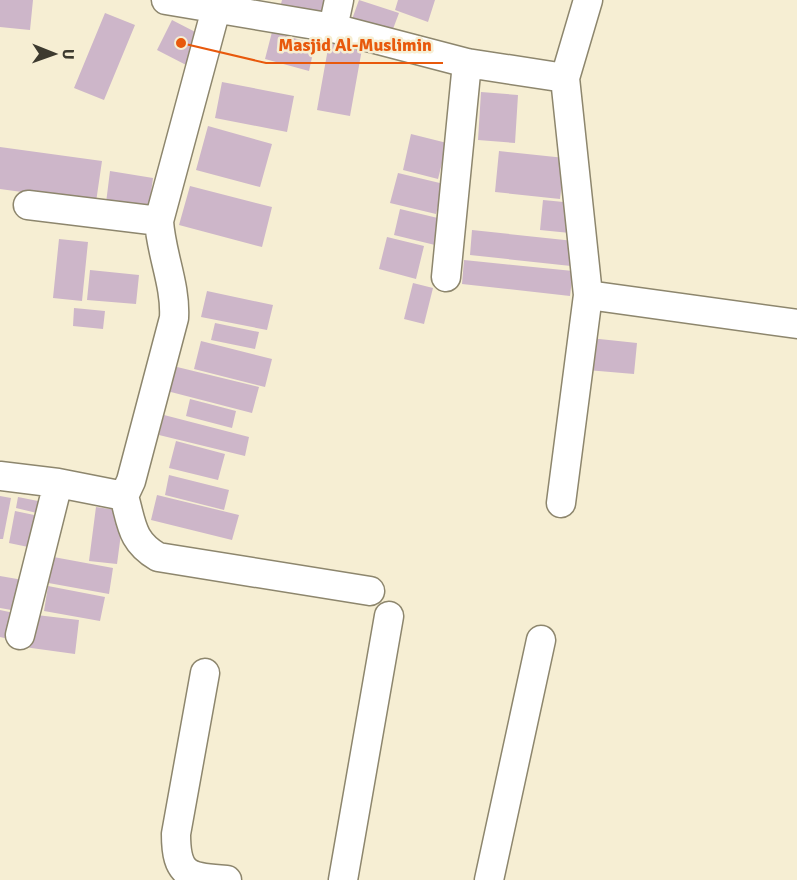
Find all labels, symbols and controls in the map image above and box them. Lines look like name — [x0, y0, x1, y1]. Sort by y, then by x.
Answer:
north arrow — [24, 24, 84, 84]
callout: Masjid Al-Muslimin — [266, 27, 443, 63]
text: Masjid Al-Muslimin — [278, 34, 432, 56]
text: U — [58, 49, 78, 60]

